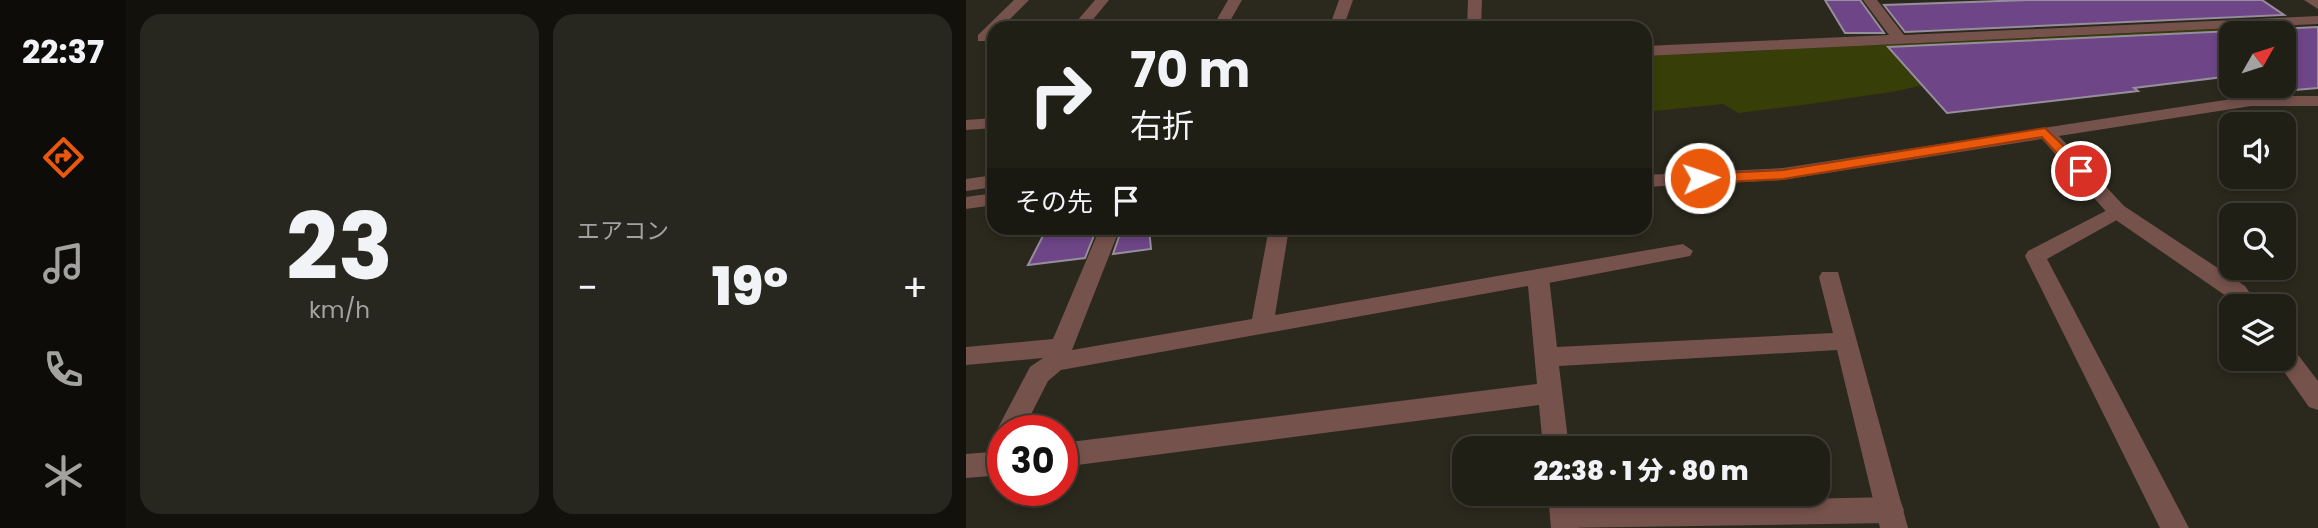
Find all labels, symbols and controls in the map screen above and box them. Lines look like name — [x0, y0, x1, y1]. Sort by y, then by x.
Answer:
north arrow — [2219, 21, 2296, 98]
map controls — [2219, 21, 2296, 371]
text: 22:37 — [22, 29, 104, 74]
text: 70 m — [1130, 36, 1250, 104]
icon: right — [1015, 49, 1106, 140]
text: 右折 — [1130, 103, 1194, 148]
button: sound — [2219, 112, 2296, 189]
icon: directions — [39, 133, 88, 182]
position arrow — [1663, 141, 1737, 215]
pin — [2051, 141, 2111, 201]
icon: arrive — [2062, 152, 2100, 190]
icon: arrive — [1107, 182, 1145, 220]
text: 23 — [286, 183, 393, 311]
text: その先 — [1015, 184, 1093, 220]
button: search — [2219, 203, 2296, 280]
text: エアコン — [577, 215, 669, 247]
icon: music — [39, 239, 88, 288]
text: 19° — [712, 250, 788, 323]
text: − — [577, 261, 598, 314]
text: + — [902, 261, 928, 314]
text: km/h — [309, 294, 370, 326]
button: layers — [2219, 294, 2296, 371]
icon: phone — [39, 345, 88, 394]
speed limit sign: 30 — [987, 415, 1078, 506]
icon: climate — [39, 451, 88, 500]
text: 22:38 · 1 分 · 80 m — [1534, 453, 1748, 489]

